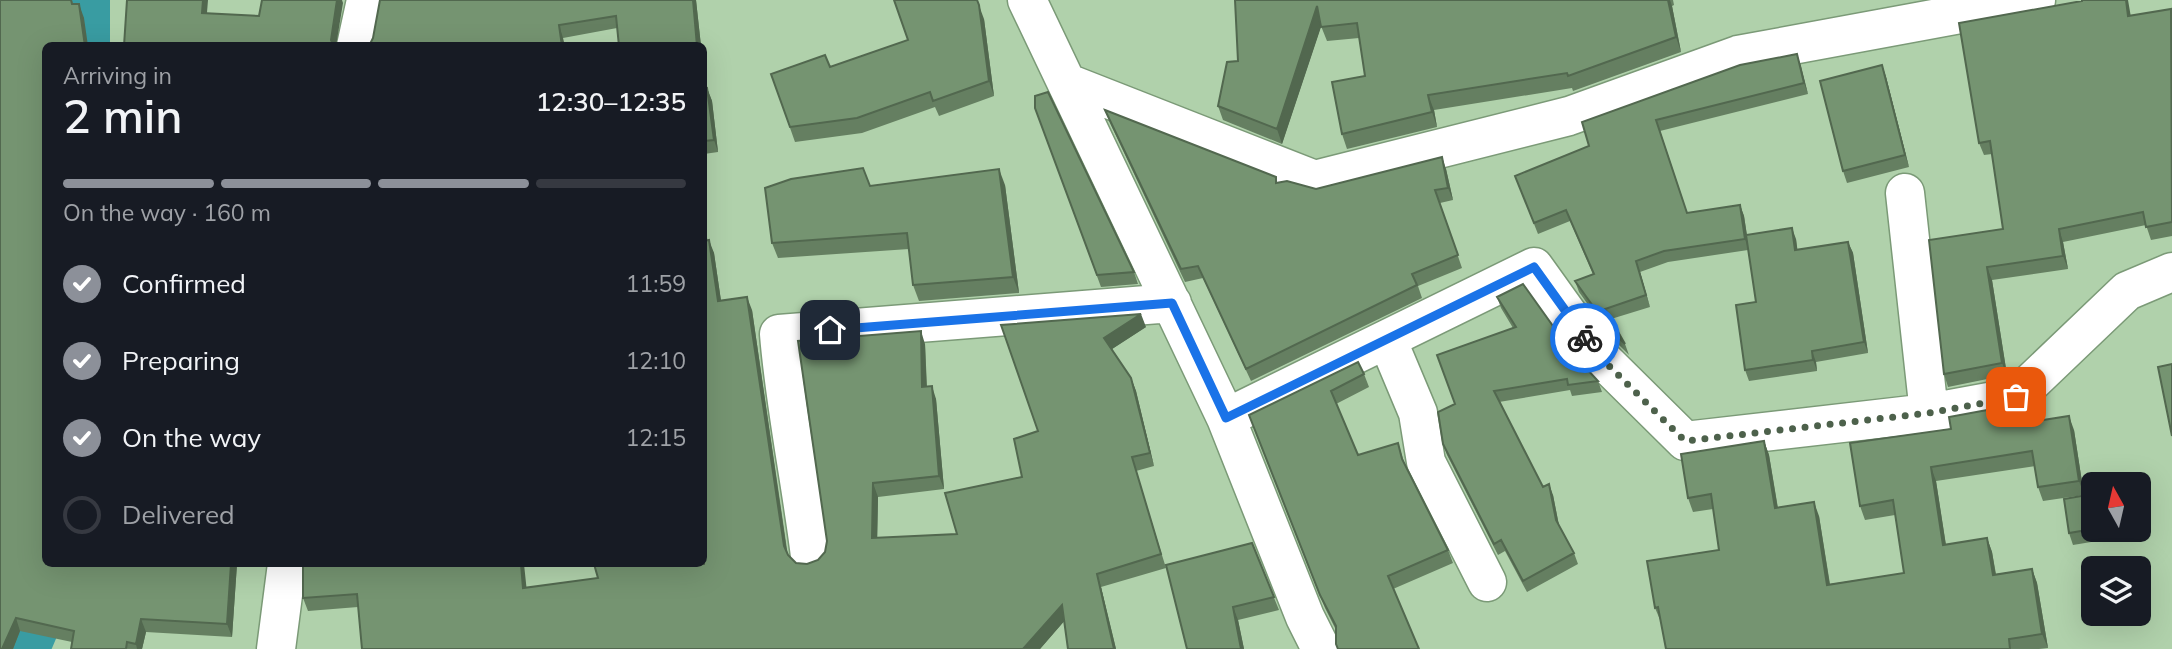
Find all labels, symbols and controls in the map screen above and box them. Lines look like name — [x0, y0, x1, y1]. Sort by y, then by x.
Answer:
text: Arriving in — [63, 61, 172, 90]
text: 12:30–12:35 — [536, 85, 686, 118]
text: 2 min — [63, 87, 182, 145]
text: On the way · 160 m — [63, 198, 271, 227]
icon: check — [63, 265, 101, 303]
text: Confirmed — [122, 267, 246, 300]
text: 11:59 — [626, 269, 686, 298]
pin — [800, 300, 860, 360]
courier — [1550, 303, 1620, 373]
icon: home — [811, 311, 849, 349]
icon: bike — [1566, 319, 1604, 357]
icon: check — [63, 342, 101, 380]
text: Preparing — [122, 344, 240, 377]
text: 12:10 — [626, 346, 686, 375]
pin — [1986, 367, 2046, 427]
icon: bag — [1997, 378, 2035, 416]
icon: check — [63, 419, 101, 457]
text: On the way — [122, 421, 261, 454]
text: 12:15 — [626, 423, 686, 452]
north arrow — [2081, 472, 2151, 542]
map controls — [2081, 472, 2151, 626]
text: Delivered — [122, 498, 235, 531]
button: layers — [2081, 556, 2151, 626]

